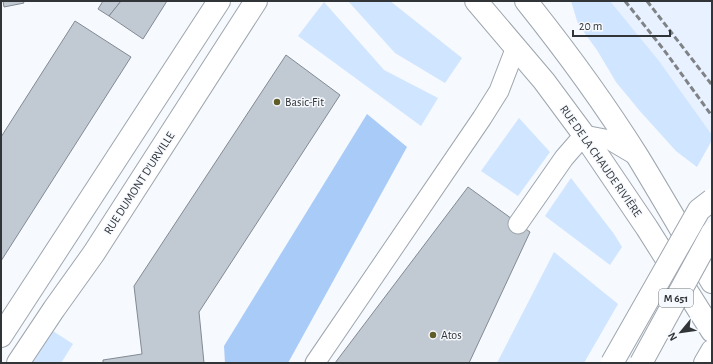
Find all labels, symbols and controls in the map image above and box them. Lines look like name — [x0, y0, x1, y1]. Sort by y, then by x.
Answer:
scale bar — [573, 12, 670, 38]
text: 20 m — [579, 20, 602, 32]
place label: Basic-Fit — [285, 96, 324, 108]
marker: Basic-Fit — [272, 97, 282, 107]
street label: RUE DE LA CHAUDE RIVIÈRE — [558, 102, 645, 219]
street label: RUE DUMONT D'URVILLE — [102, 130, 177, 236]
road number: M 651 — [659, 289, 693, 307]
north arrow — [661, 312, 701, 352]
place label: Atos — [441, 329, 462, 341]
marker: Atos — [428, 330, 438, 340]
text: N — [666, 331, 679, 343]

